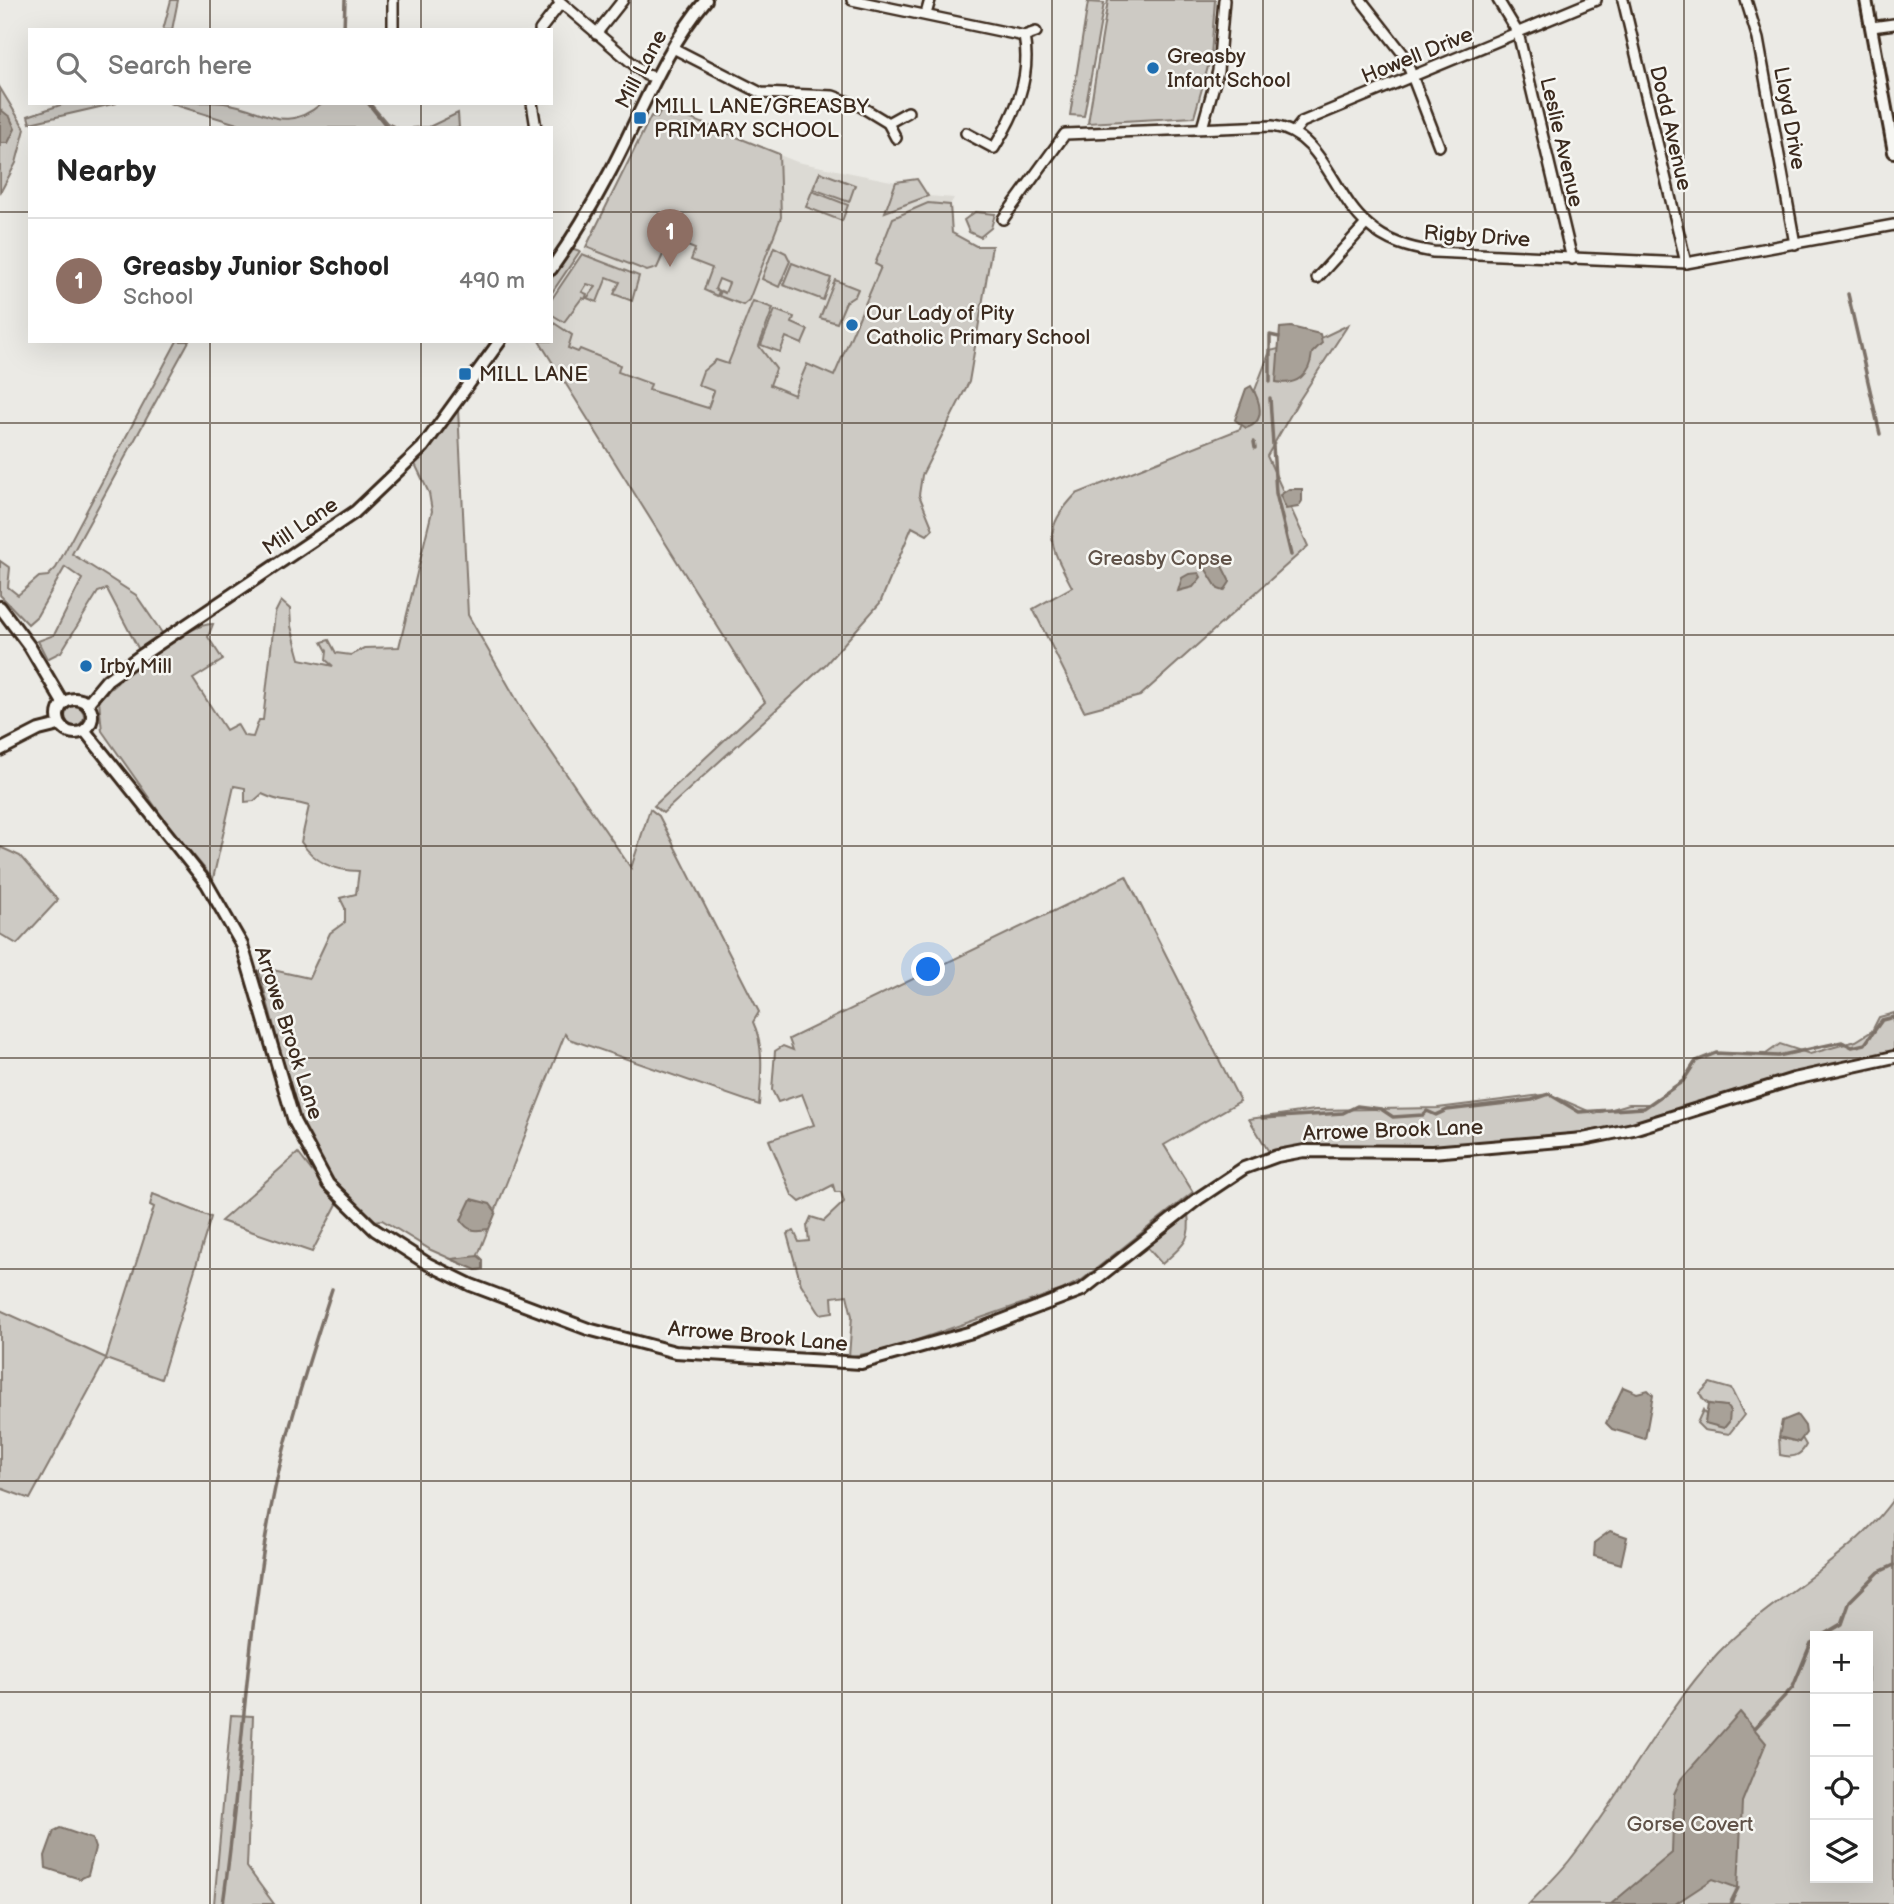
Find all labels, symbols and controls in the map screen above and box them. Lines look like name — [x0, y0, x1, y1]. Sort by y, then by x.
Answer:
street label: Howell Drive — [1358, 22, 1477, 89]
street label: Mill Lane — [610, 26, 673, 113]
search box — [28, 28, 553, 105]
place label: Greasby Infant School — [1167, 44, 1291, 93]
icon: search — [52, 48, 90, 86]
text: Search here — [108, 51, 252, 82]
marker: Greasby Infant School — [1145, 60, 1161, 76]
street label: Dodd Avenue — [1644, 63, 1697, 193]
street label: Lloyd Drive — [1768, 65, 1811, 172]
street label: Leslie Avenue — [1534, 75, 1589, 209]
place label: MILL LANE/GREASBY PRIMARY SCHOOL — [654, 94, 870, 143]
marker: MILL LANE/GREASBY PRIMARY SCHOOL — [632, 110, 648, 126]
text: Nearby — [56, 154, 156, 190]
pin: 1 — [647, 209, 693, 267]
street label: Rigby Drive — [1423, 220, 1531, 253]
text: Greasby Junior School — [123, 252, 389, 283]
text: 1 — [74, 267, 84, 295]
text: 490 m — [459, 267, 525, 295]
text: School — [123, 283, 193, 311]
place label: Our Lady of Pity Catholic Primary School — [866, 301, 1090, 350]
marker: Our Lady of Pity Catholic Primary School — [844, 317, 860, 333]
place label: MILL LANE — [479, 362, 588, 387]
marker: MILL LANE — [457, 366, 473, 382]
street label: Mill Lane — [258, 492, 343, 561]
park label: Greasby Copse — [1088, 546, 1232, 571]
place label: Irby Mill — [100, 654, 172, 679]
marker: Irby Mill — [78, 658, 94, 674]
street label: Arrowe Brook Lane — [249, 943, 328, 1123]
your location — [911, 952, 945, 986]
street label: Arrowe Brook Lane — [1302, 1115, 1484, 1146]
street label: Arrowe Brook Lane — [667, 1316, 849, 1357]
map controls — [1810, 1631, 1873, 1883]
button: + — [1810, 1631, 1873, 1694]
button: − — [1810, 1694, 1873, 1757]
button: locate — [1810, 1757, 1873, 1820]
park label: Gorse Covert — [1626, 1812, 1754, 1837]
button: layers — [1810, 1820, 1873, 1883]

